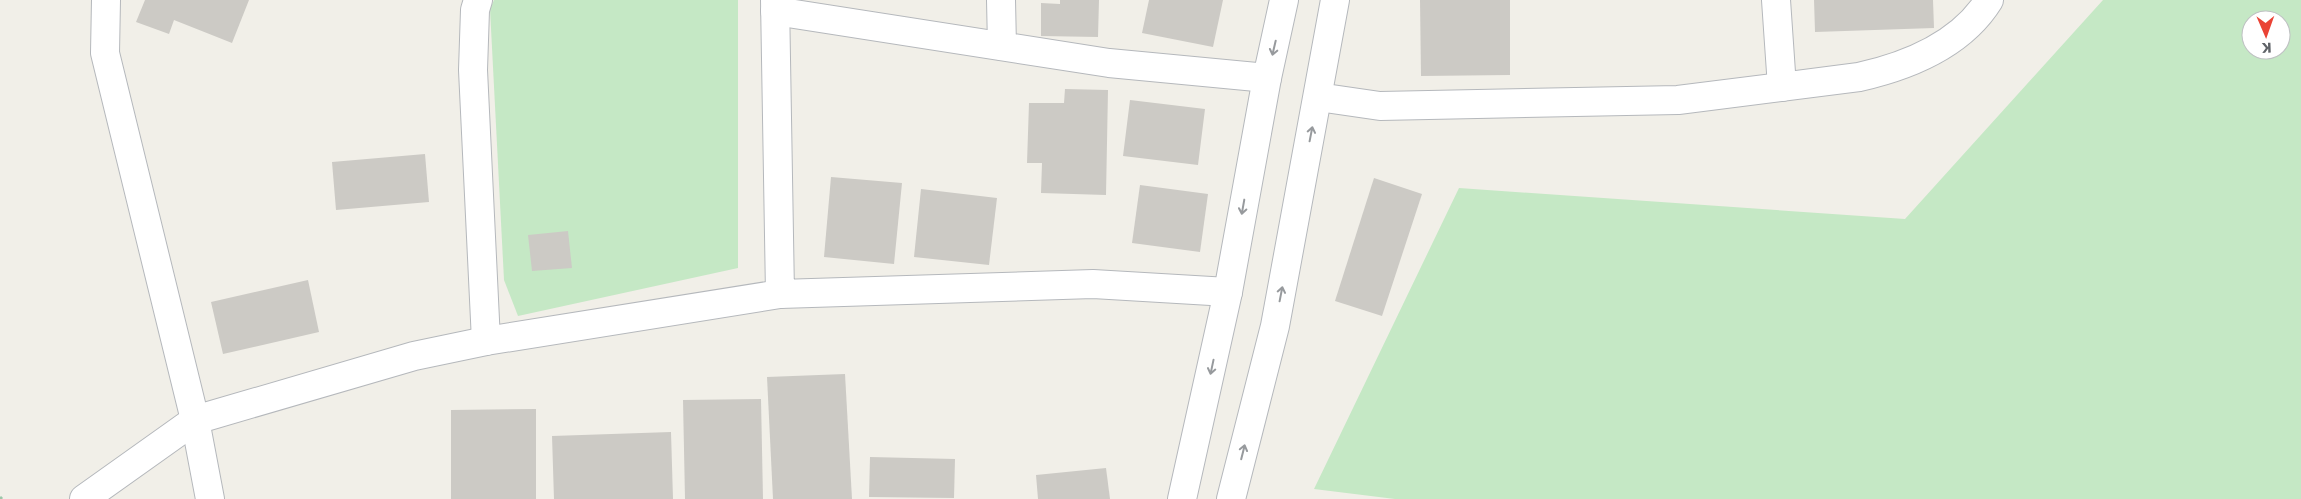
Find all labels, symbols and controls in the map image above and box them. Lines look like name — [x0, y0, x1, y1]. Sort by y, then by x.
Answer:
north arrow — [2241, 10, 2291, 60]
text: K — [2261, 38, 2272, 58]
one-way arrow — [1269, 39, 1278, 55]
one-way arrow — [1307, 127, 1317, 143]
one-way arrow — [1238, 199, 1248, 215]
one-way arrow — [1276, 286, 1286, 302]
one-way arrow — [1206, 358, 1216, 374]
one-way arrow — [1239, 444, 1249, 460]

